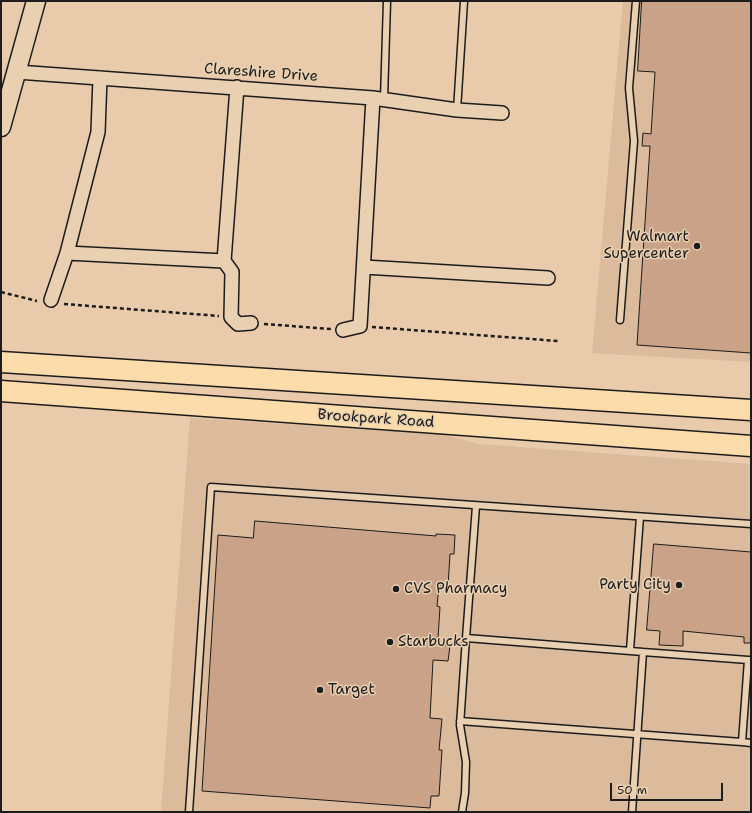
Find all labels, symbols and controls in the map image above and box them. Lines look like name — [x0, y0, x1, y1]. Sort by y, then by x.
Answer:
street label: Clareshire Drive — [203, 60, 319, 86]
place label: Walmart Supercenter — [603, 228, 689, 263]
marker: Walmart Supercenter — [692, 241, 702, 251]
street label: Brookpark Road — [317, 406, 435, 432]
place label: Party City — [599, 576, 671, 594]
place label: CVS Pharmacy — [404, 580, 507, 598]
marker: Party City — [674, 580, 684, 590]
marker: CVS Pharmacy — [391, 584, 401, 594]
place label: Starbucks — [398, 633, 469, 651]
marker: Starbucks — [385, 637, 395, 647]
place label: Target — [328, 681, 375, 699]
marker: Target — [315, 685, 325, 695]
scale bar — [612, 775, 725, 801]
text: 50 m — [617, 782, 647, 798]

